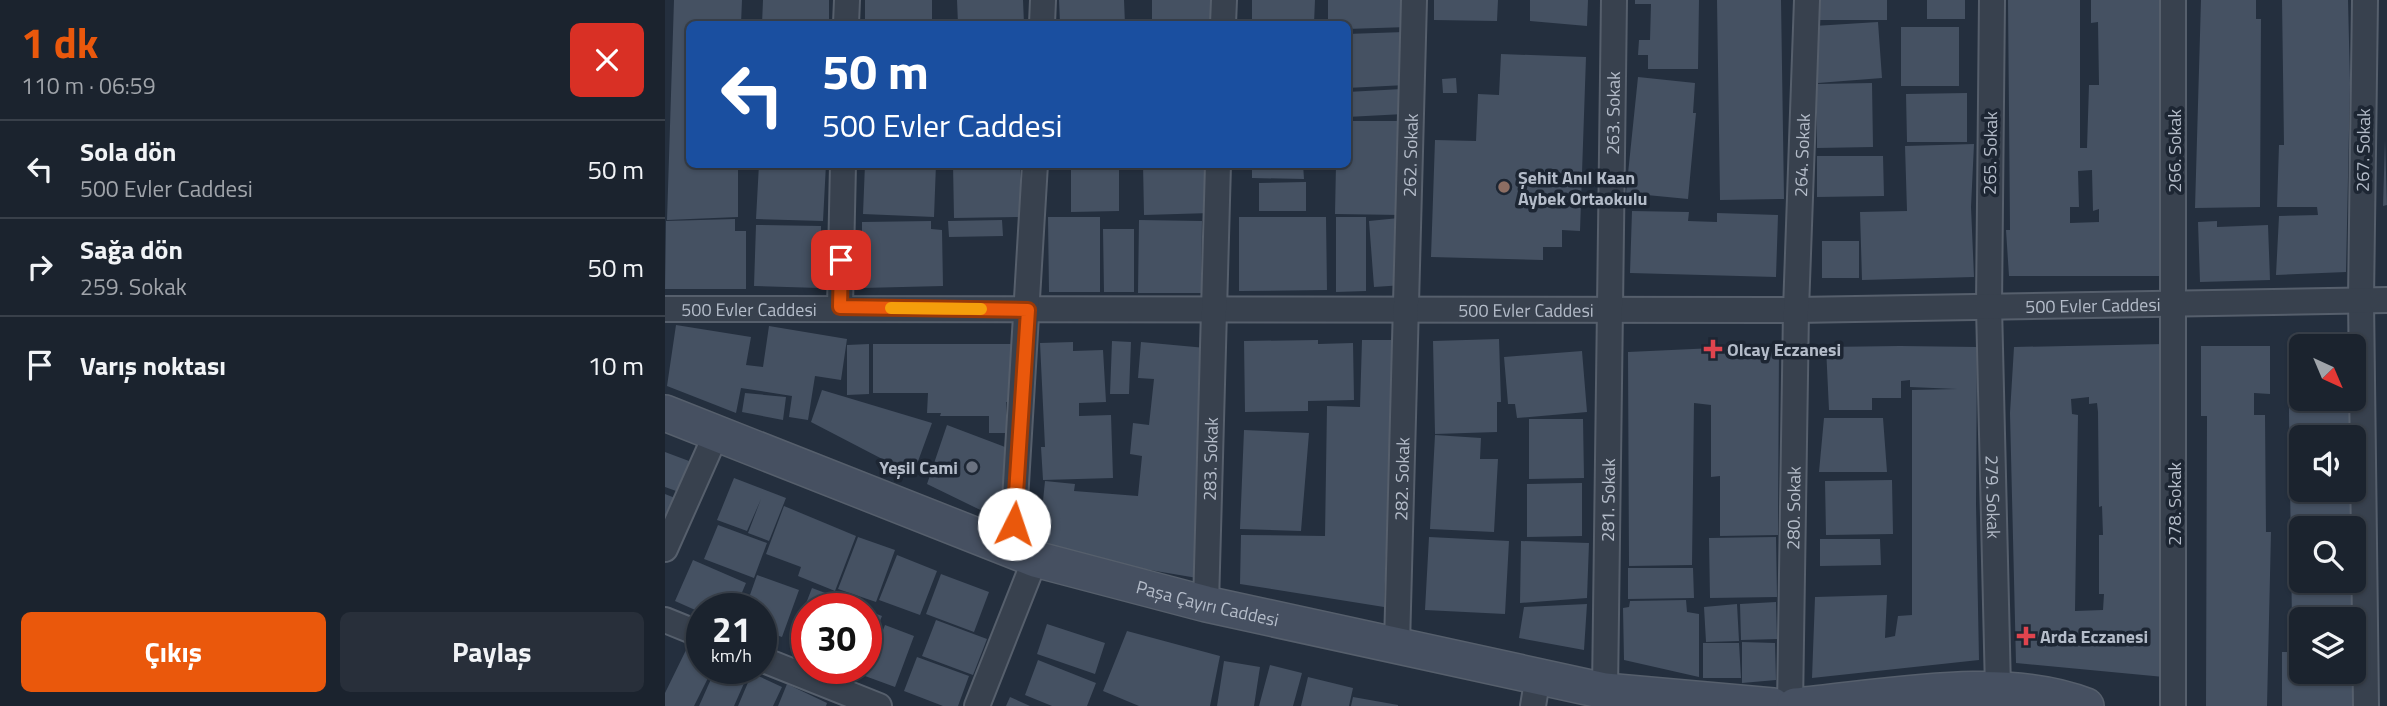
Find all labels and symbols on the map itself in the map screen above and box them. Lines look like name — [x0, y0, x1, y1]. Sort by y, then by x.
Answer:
street label: 263. Sokak — [1598, 71, 1627, 155]
street label: 267. Sokak — [2349, 108, 2377, 192]
street label: 266. Sokak — [2161, 109, 2188, 193]
street label: 265. Sokak — [1976, 111, 2004, 195]
street label: 264. Sokak — [1787, 112, 1816, 197]
street label: 262. Sokak — [1395, 113, 1425, 197]
place label: Şehit Anıl Kaan Aybek Ortaokulu — [1518, 164, 1648, 212]
marker: Şehit Anıl Kaan Aybek Ortaokulu — [1496, 179, 1512, 195]
pin — [811, 230, 871, 290]
street label: 500 Evler Caddesi — [2025, 290, 2161, 320]
street label: 500 Evler Caddesi — [681, 296, 817, 323]
street label: 500 Evler Caddesi — [1458, 296, 1594, 323]
north arrow — [2289, 334, 2366, 411]
place label: Olcay Eczanesi — [1727, 336, 1841, 363]
marker: Olcay Eczanesi — [1705, 341, 1721, 357]
street label: 283. Sokak — [1195, 416, 1225, 501]
street label: 282. Sokak — [1387, 437, 1416, 521]
place label: Yeşil Cami — [879, 454, 958, 481]
street label: 279. Sokak — [1979, 455, 2008, 539]
street label: 281. Sokak — [1593, 458, 1622, 542]
marker: Yeşil Cami — [964, 459, 980, 475]
street label: 278. Sokak — [2161, 462, 2188, 546]
street label: 280. Sokak — [1779, 466, 1807, 550]
position arrow — [977, 487, 1051, 561]
street label: Paşa Çayırı Caddesi — [1133, 573, 1282, 633]
speed limit sign: 30 — [791, 593, 882, 684]
place label: Arda Eczanesi — [2040, 623, 2148, 650]
marker: Arda Eczanesi — [2018, 628, 2034, 644]

